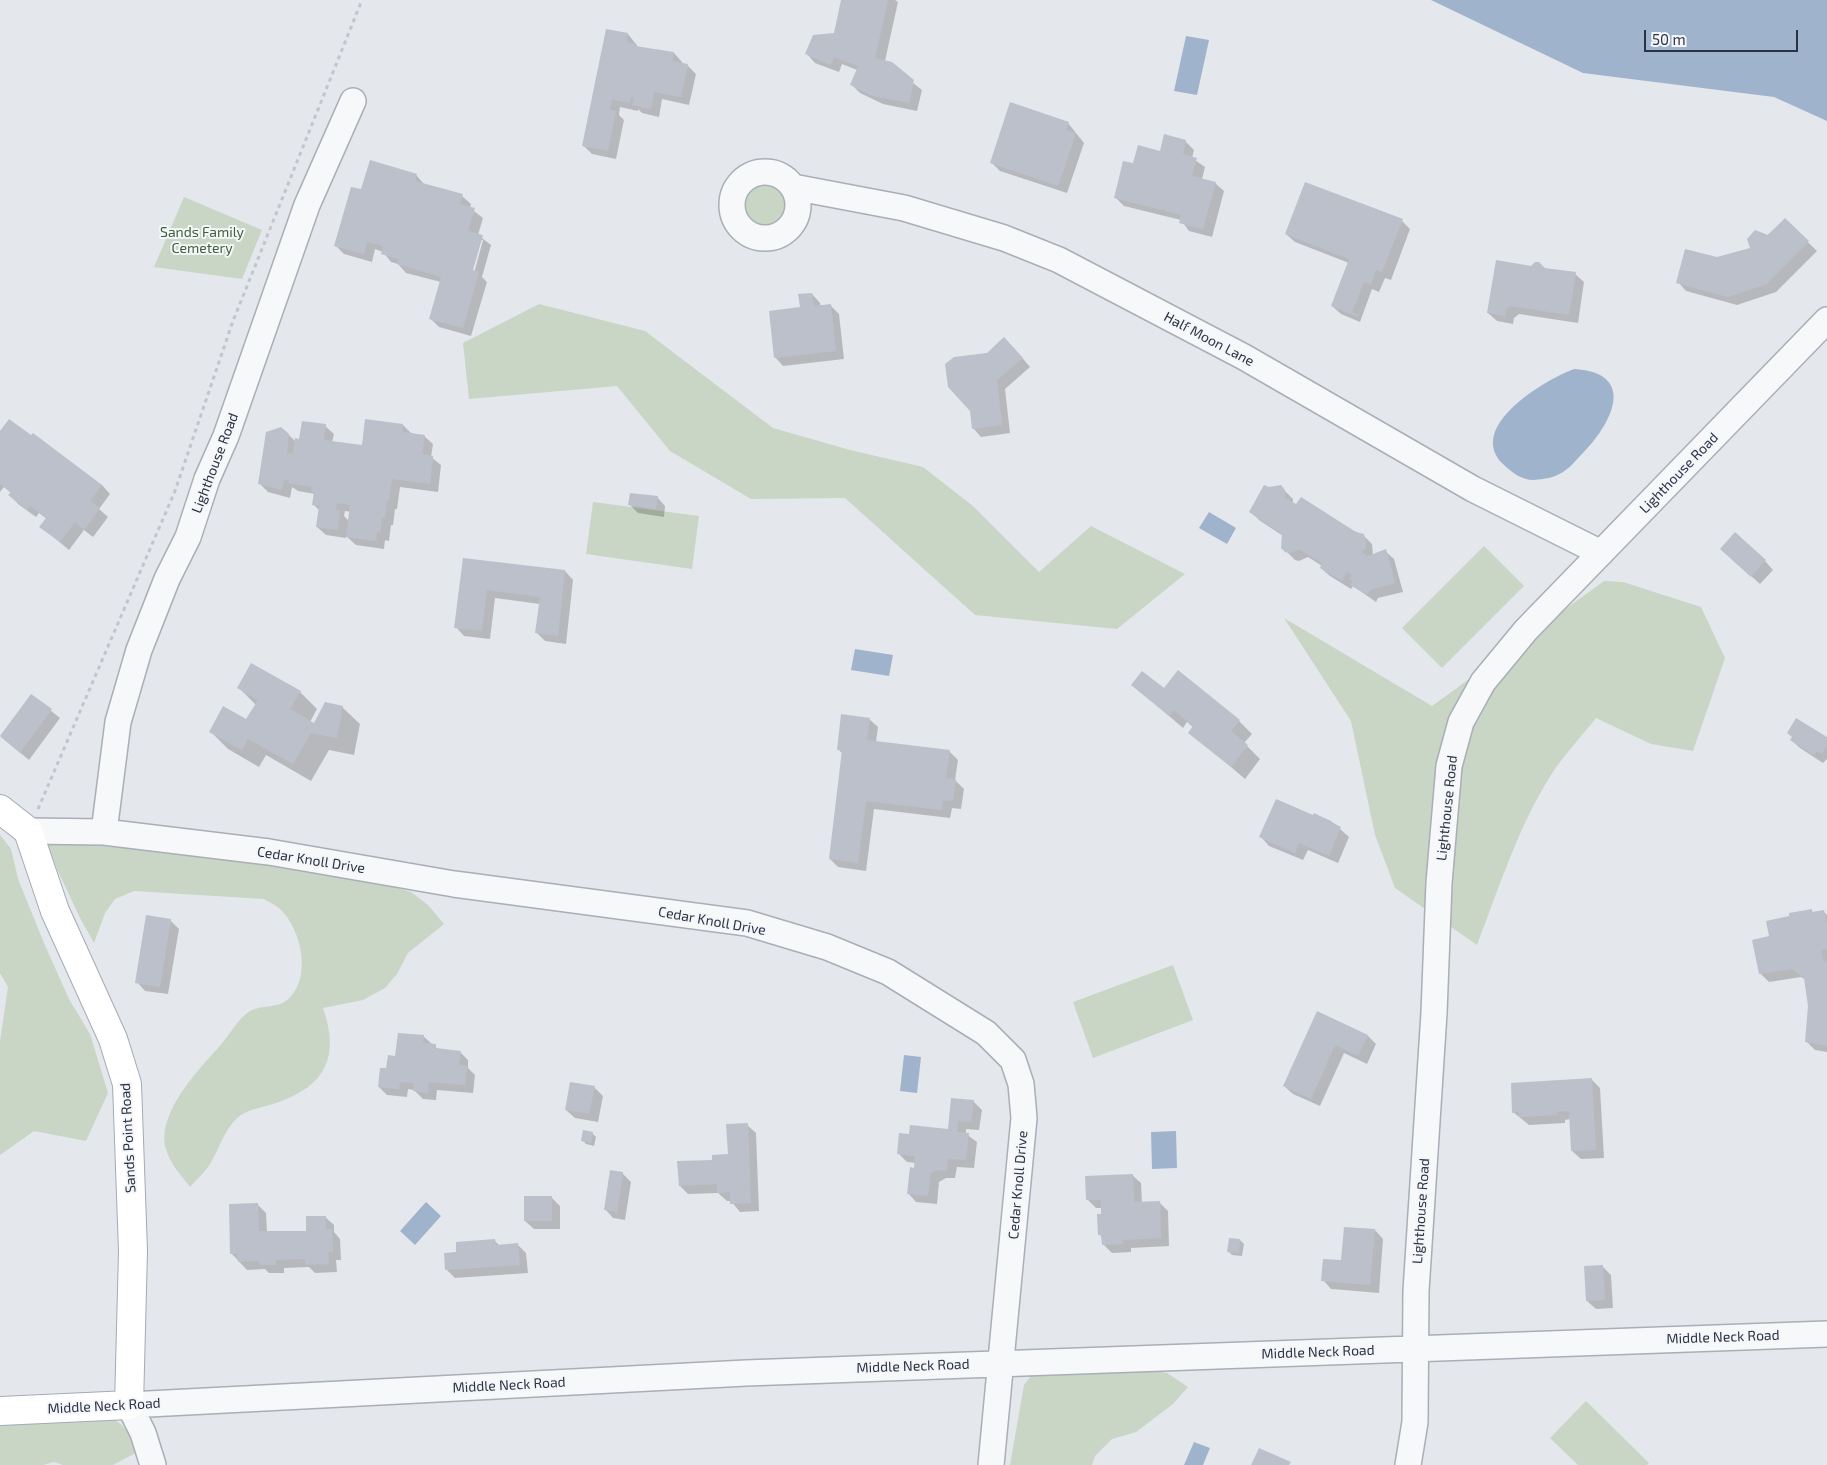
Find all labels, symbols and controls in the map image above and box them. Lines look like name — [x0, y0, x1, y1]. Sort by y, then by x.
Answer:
scale bar — [1647, 20, 1801, 52]
text: 50 m — [1652, 30, 1686, 48]
park label: Sands Family Cemetery — [160, 224, 244, 256]
street label: Half Moon Lane — [1161, 308, 1257, 370]
street label: Lighthouse Road — [188, 411, 242, 515]
street label: Lighthouse Road — [1636, 429, 1722, 517]
street label: Lighthouse Road — [1433, 754, 1461, 862]
street label: Cedar Knoll Drive — [256, 843, 366, 877]
street label: Cedar Knoll Drive — [657, 903, 767, 939]
street label: Sands Point Road — [117, 1082, 139, 1194]
street label: Cedar Knoll Drive — [1005, 1130, 1031, 1240]
street label: Lighthouse Road — [1409, 1158, 1433, 1264]
street label: Middle Neck Road — [1666, 1327, 1780, 1347]
street label: Middle Neck Road — [1261, 1342, 1375, 1362]
street label: Middle Neck Road — [856, 1356, 970, 1376]
street label: Middle Neck Road — [452, 1374, 566, 1396]
street label: Middle Neck Road — [47, 1395, 161, 1417]

